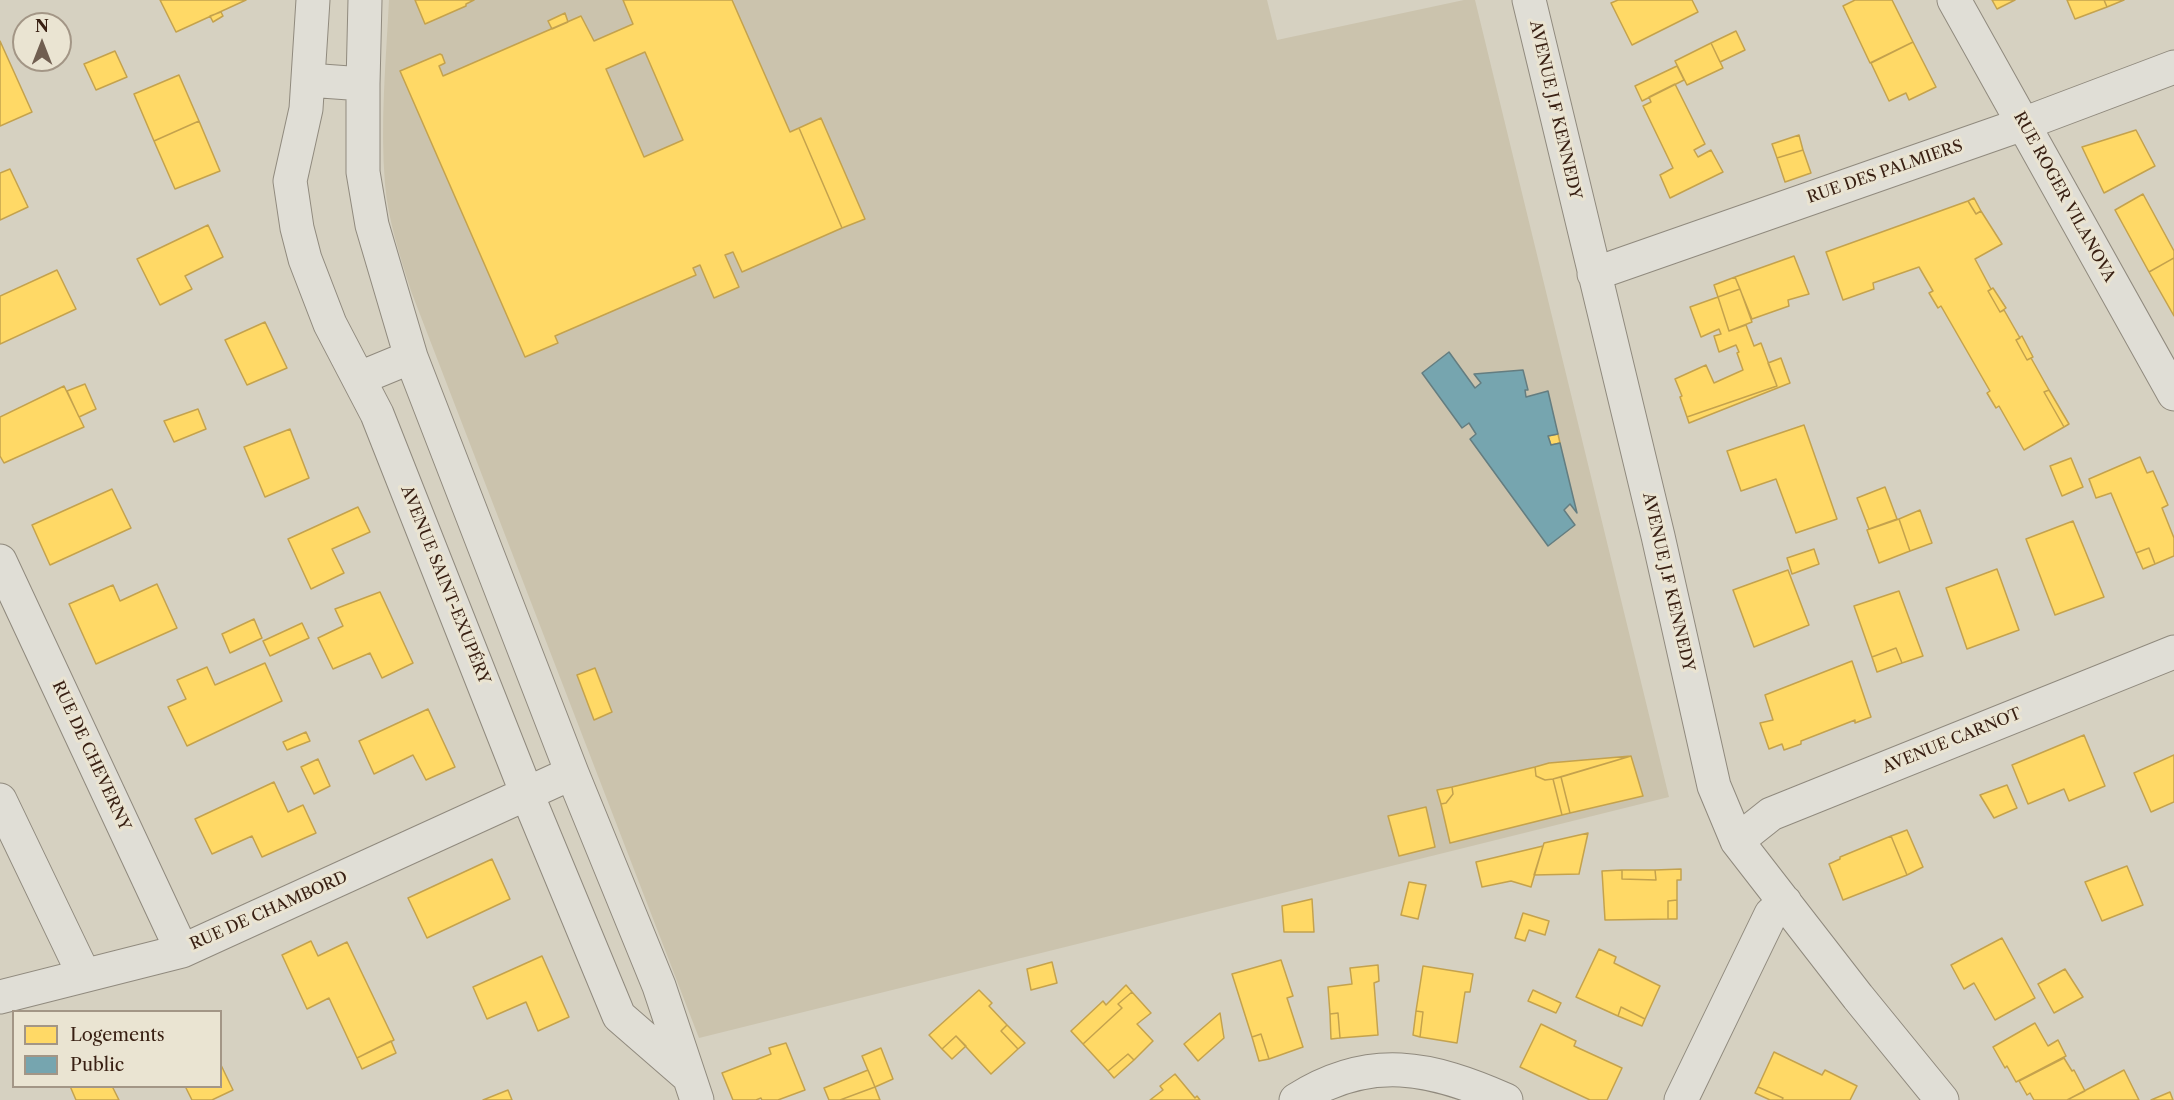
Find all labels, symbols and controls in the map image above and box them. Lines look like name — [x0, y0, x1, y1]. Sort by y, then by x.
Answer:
north arrow — [12, 12, 72, 72]
text: N — [35, 16, 49, 36]
street label: AVENUE J.F KENNEDY — [1525, 19, 1585, 201]
street label: RUE ROGER VILANOVA — [2009, 108, 2119, 286]
street label: RUE DES PALMIERS — [1805, 136, 1965, 208]
street label: AVENUE SAINT-EXUPÉRY — [396, 483, 494, 687]
street label: AVENUE J.F KENNEDY — [1638, 491, 1698, 673]
street label: RUE DE CHEVERNY — [48, 678, 134, 834]
street label: AVENUE CARNOT — [1880, 704, 2024, 778]
street label: RUE DE CHAMBORD — [187, 868, 351, 954]
legend — [12, 1010, 222, 1088]
text: Logements — [70, 1024, 165, 1046]
text: Public — [70, 1054, 124, 1076]

